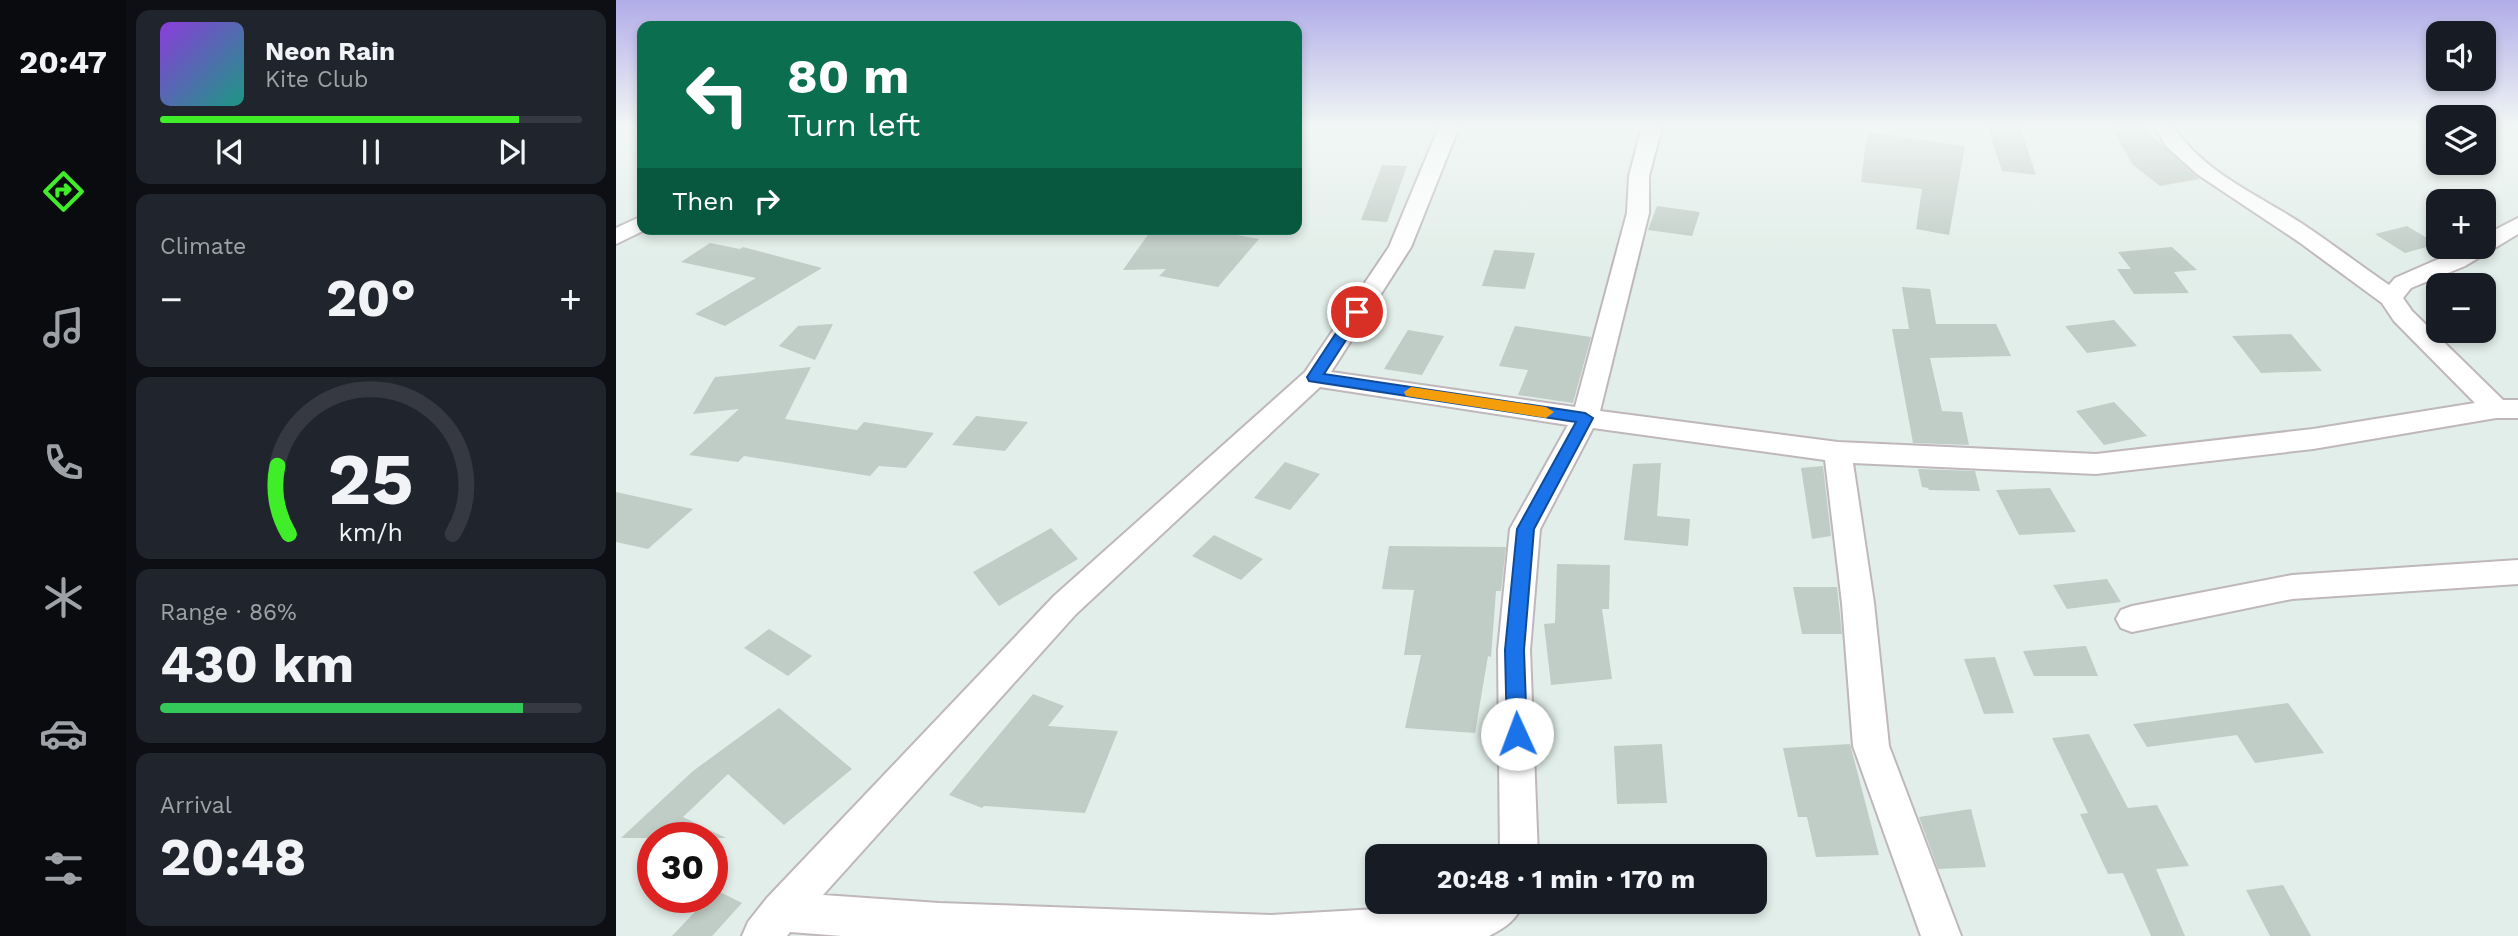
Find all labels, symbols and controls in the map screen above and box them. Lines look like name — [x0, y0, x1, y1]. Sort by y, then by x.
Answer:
map controls — [2426, 21, 2496, 343]
button: sound — [2426, 21, 2496, 91]
text: Neon Rain — [265, 36, 395, 66]
text: 20:47 — [19, 43, 107, 81]
text: 80 m — [787, 47, 909, 105]
icon: left — [672, 49, 763, 140]
text: Kite Club — [265, 66, 368, 93]
button: layers — [2426, 105, 2496, 175]
text: Turn left — [787, 106, 920, 144]
icon: previous — [211, 133, 249, 171]
icon: pause — [352, 133, 390, 171]
icon: next — [493, 133, 531, 171]
icon: directions — [39, 167, 88, 216]
icon: right — [748, 182, 786, 220]
text: Then — [672, 186, 734, 216]
button: + — [2426, 189, 2496, 259]
text: Climate — [160, 233, 246, 260]
text: 20° — [326, 268, 416, 329]
button: − — [2426, 273, 2496, 343]
text: − — [160, 277, 183, 321]
text: + — [559, 277, 582, 321]
pin — [1327, 282, 1387, 342]
icon: arrive — [1338, 293, 1376, 331]
icon: music — [39, 303, 88, 352]
text: 25 — [328, 436, 414, 522]
icon: phone — [39, 438, 88, 487]
text: km/h — [339, 518, 403, 547]
icon: climate — [39, 573, 88, 622]
text: Range · 86% — [160, 599, 297, 626]
text: 430 km — [160, 634, 354, 695]
position arrow — [1480, 697, 1554, 771]
icon: car — [39, 709, 88, 758]
text: Arrival — [160, 792, 232, 819]
speed limit sign: 30 — [637, 822, 728, 913]
text: 20:48 — [160, 827, 306, 888]
icon: filters — [39, 844, 88, 893]
text: 20:48 · 1 min · 170 m — [1437, 864, 1695, 894]

